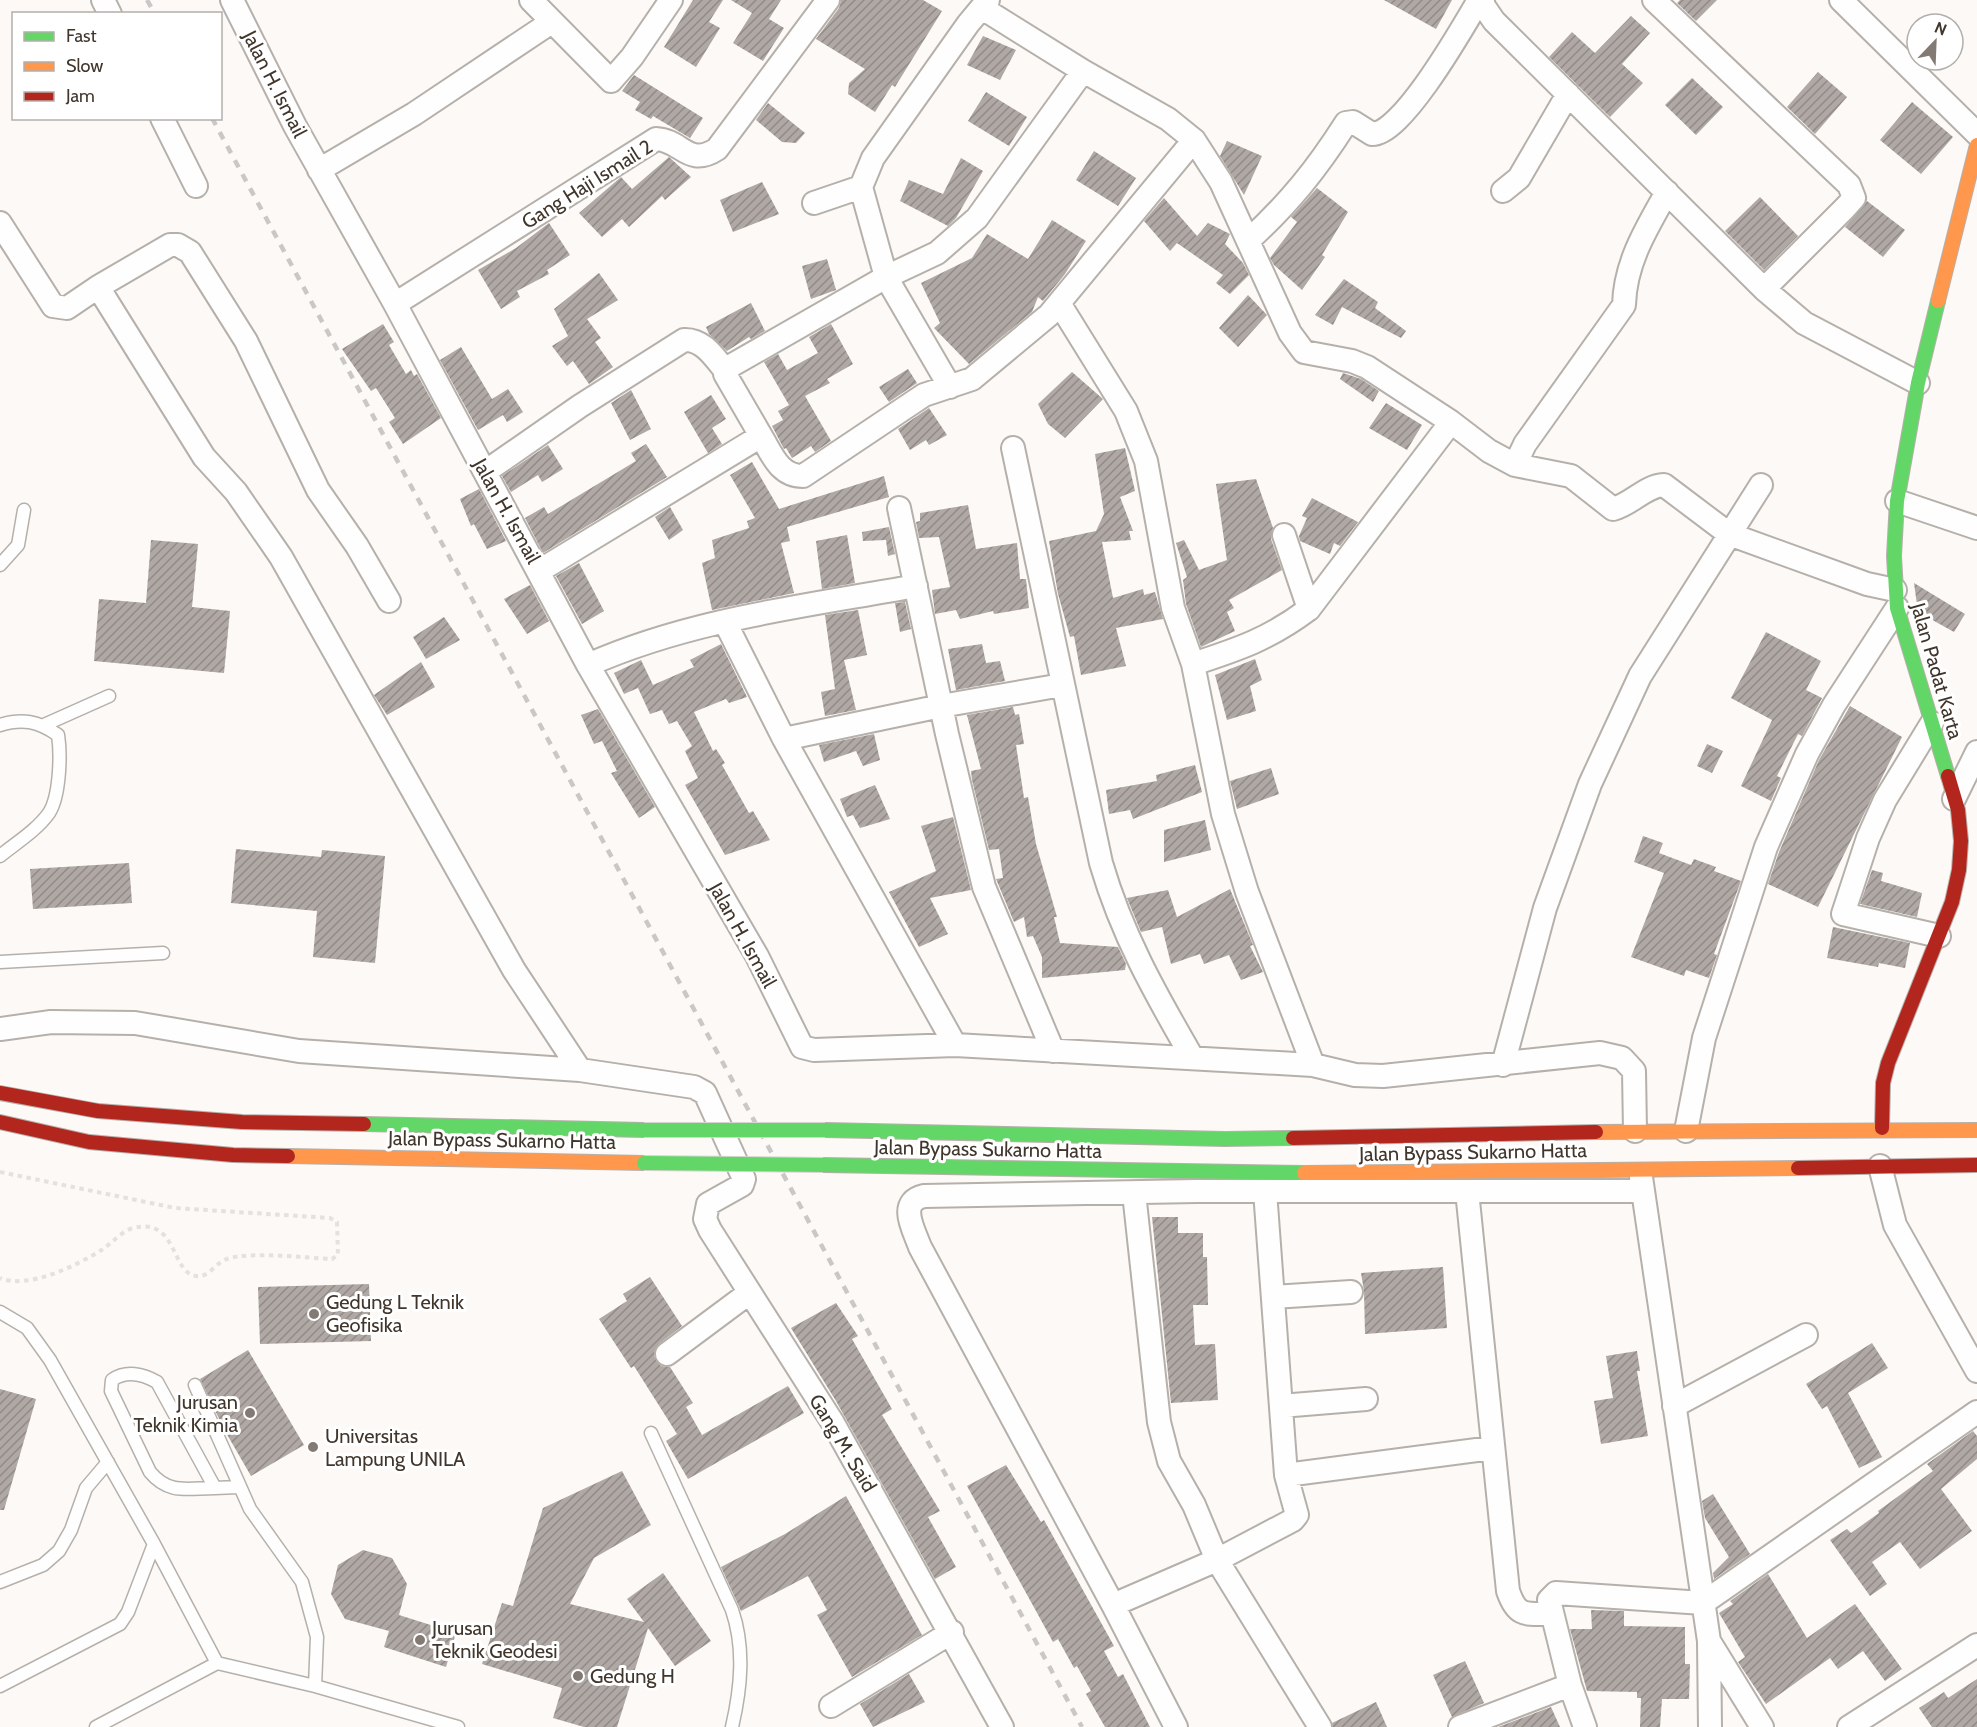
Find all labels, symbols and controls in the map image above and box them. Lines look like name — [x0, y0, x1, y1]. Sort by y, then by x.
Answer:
legend — [12, 12, 222, 120]
north arrow — [1905, 12, 1965, 72]
text: N — [1932, 18, 1950, 40]
text: Fast — [66, 25, 97, 47]
street label: Jalan H. Ismail — [237, 26, 312, 142]
text: Slow — [66, 55, 103, 77]
text: Jam — [65, 85, 95, 107]
street label: Gang Haji Ismail 2 — [517, 134, 657, 234]
street label: Jalan H. Ismail — [468, 453, 546, 568]
street label: Jalan Padat Karta — [1906, 599, 1968, 742]
street label: Jalan H. Ismail — [704, 877, 782, 992]
street label: Jalan Bypass Sukarno Hatta — [387, 1126, 617, 1154]
street label: Jalan Bypass Sukarno Hatta — [873, 1135, 1103, 1163]
street label: Jalan Bypass Sukarno Hatta — [1358, 1138, 1588, 1166]
place label: Gedung L Teknik Geofisika — [326, 1290, 464, 1337]
marker: Gedung L Teknik Geofisika — [307, 1307, 321, 1321]
place label: Jurusan Teknik Kimia — [133, 1390, 238, 1437]
street label: Gang M. Said — [804, 1390, 882, 1496]
marker: Jurusan Teknik Kimia — [243, 1406, 257, 1420]
place label: Universitas Lampung UNILA — [325, 1424, 466, 1471]
marker: Universitas Lampung UNILA — [306, 1440, 320, 1454]
place label: Jurusan Teknik Geodesi — [431, 1616, 558, 1663]
marker: Jurusan Teknik Geodesi — [413, 1633, 427, 1647]
place label: Gedung H — [590, 1664, 675, 1688]
marker: Gedung H — [571, 1669, 585, 1683]

